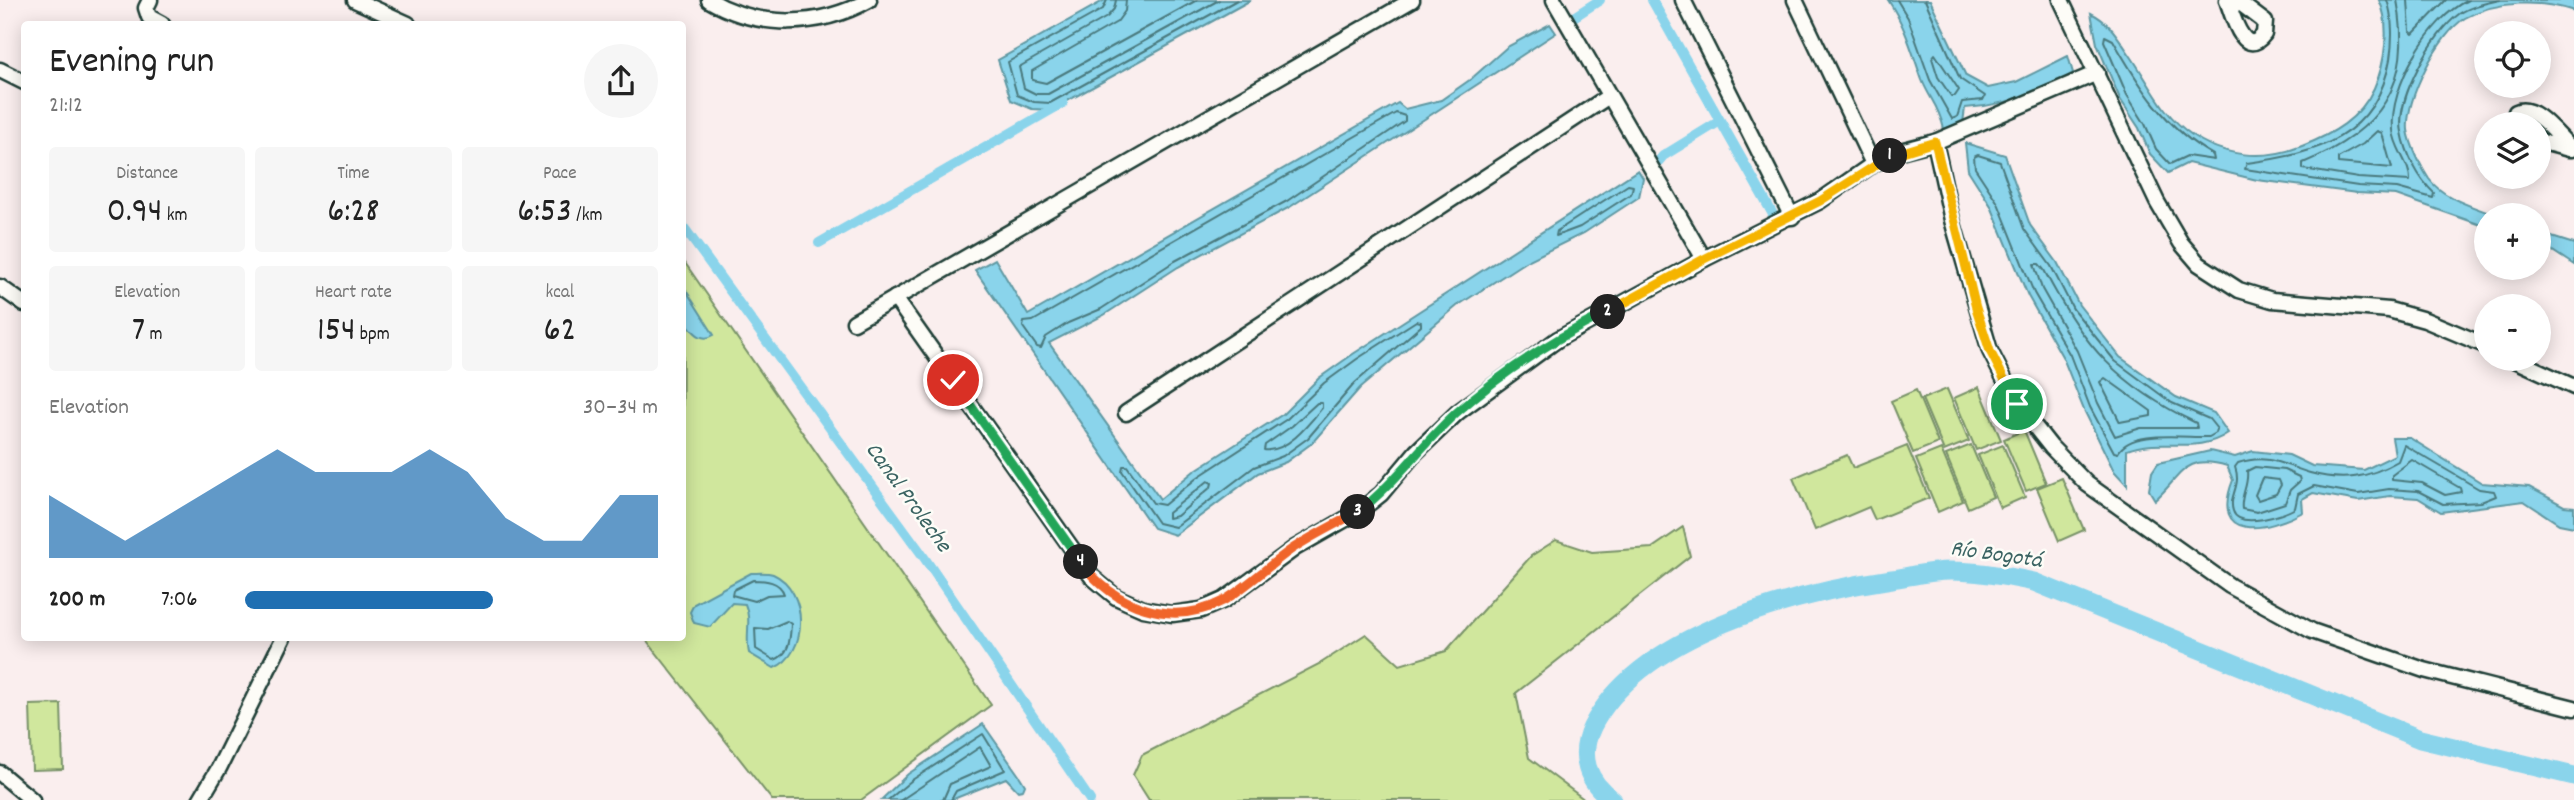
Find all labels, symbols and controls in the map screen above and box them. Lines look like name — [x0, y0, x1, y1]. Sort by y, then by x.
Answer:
map controls — [2474, 21, 2551, 371]
button: locate — [2474, 21, 2551, 98]
text: Evening run — [49, 36, 214, 91]
button: share — [584, 44, 658, 118]
text: 21:12 — [49, 90, 83, 123]
button: layers — [2474, 112, 2551, 189]
pin: 1 — [1872, 138, 1908, 174]
text: 1 — [1887, 142, 1892, 169]
text: Distance — [116, 161, 178, 188]
text: Time — [337, 161, 370, 188]
text: Pace — [543, 161, 577, 188]
text: 0.94 — [107, 188, 162, 238]
text: 6:28 — [327, 188, 380, 238]
text: 6:53 — [517, 188, 572, 238]
text: km — [162, 203, 187, 230]
text: /km — [572, 203, 602, 230]
button: + — [2474, 203, 2551, 280]
text: Elevation — [114, 280, 180, 307]
text: Heart rate — [315, 280, 392, 307]
text: kcal — [545, 280, 574, 307]
pin: 2 — [1590, 294, 1626, 330]
button: − — [2474, 294, 2551, 371]
text: 2 — [1603, 298, 1612, 325]
text: 7 — [132, 307, 145, 357]
text: 154 — [317, 307, 356, 357]
text: 62 — [544, 307, 576, 357]
text: m — [145, 322, 163, 349]
text: bpm — [356, 322, 390, 349]
pin — [923, 350, 983, 410]
icon: check — [934, 361, 972, 399]
pin — [1987, 374, 2047, 434]
icon: arrive — [1998, 385, 2036, 423]
text: Elevation — [49, 392, 129, 425]
text: 30–34 m — [583, 392, 658, 425]
water label: Canal Proleche — [856, 436, 959, 561]
pin: 3 — [1340, 494, 1376, 530]
text: 3 — [1353, 498, 1362, 525]
water label: Río Bogotá — [1948, 533, 2047, 579]
pin: 4 — [1064, 544, 1098, 580]
text: 4 — [1077, 548, 1084, 575]
text: 200 m — [49, 584, 105, 617]
text: 7:06 — [161, 584, 197, 617]

